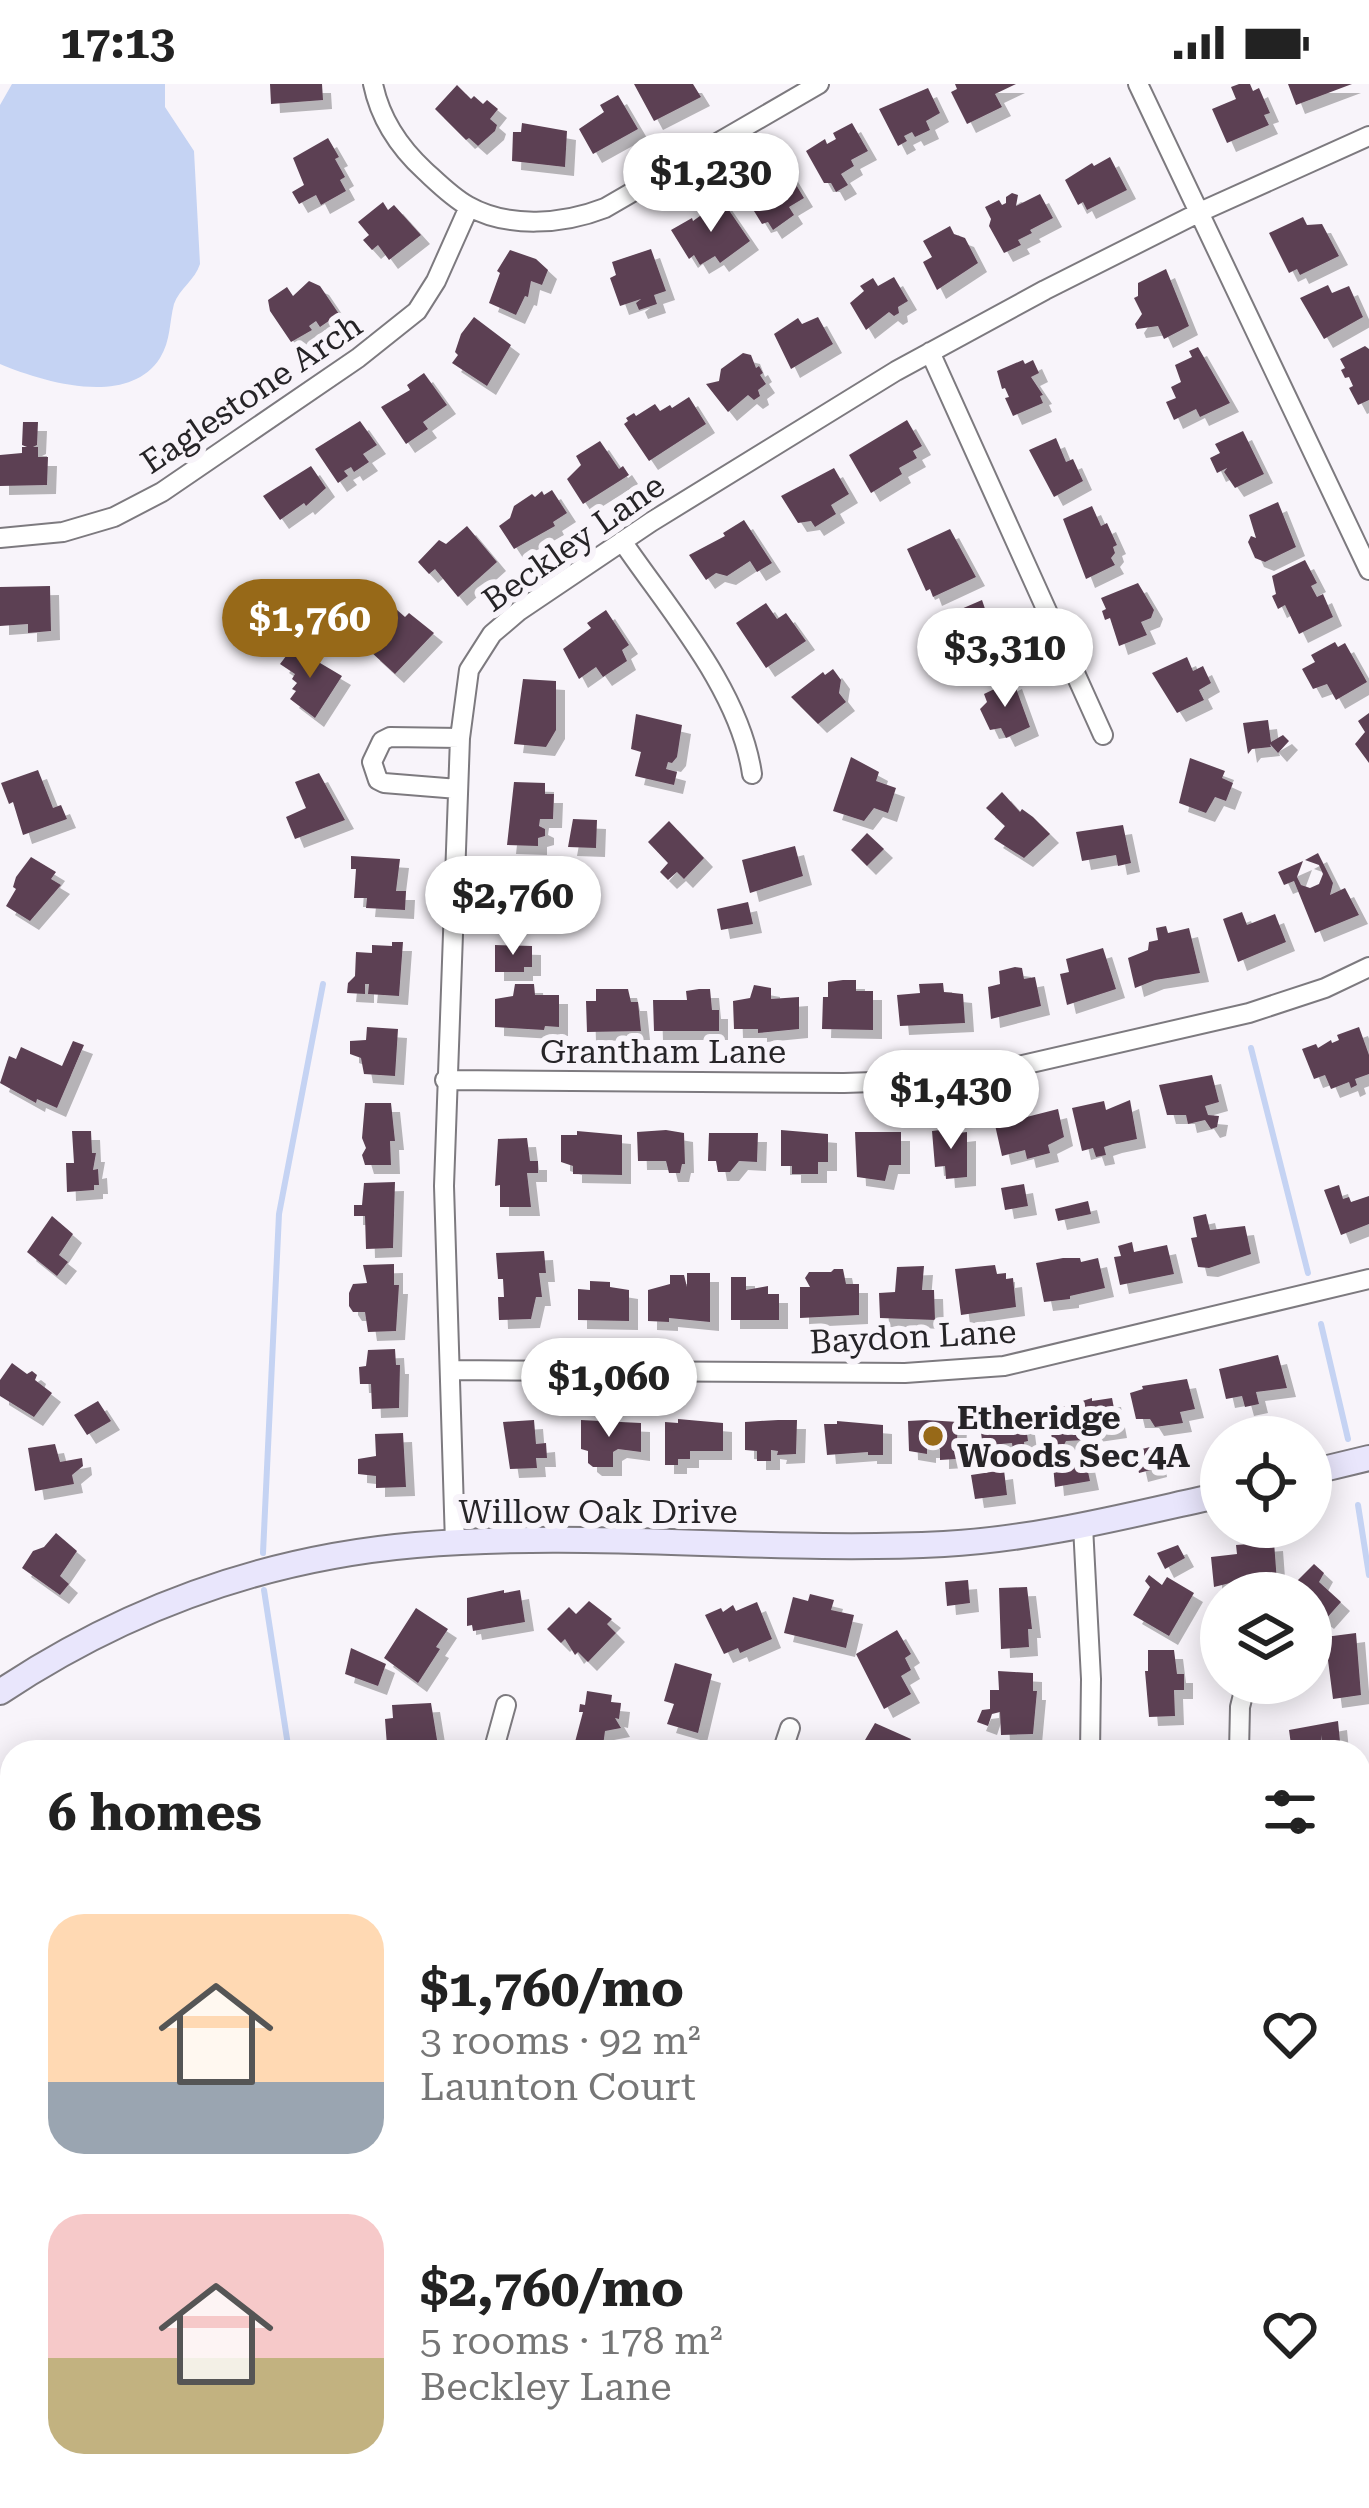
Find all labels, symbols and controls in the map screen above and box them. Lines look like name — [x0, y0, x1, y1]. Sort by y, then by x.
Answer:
text: 17:13 — [60, 16, 175, 69]
pin: $1,230 — [613, 133, 809, 235]
text: $1,230 — [650, 149, 772, 195]
street label: Eaglestone Arch — [133, 305, 369, 482]
street label: Beckley Lane — [475, 465, 672, 619]
pin: $1,760 — [212, 579, 408, 681]
text: $1,760 — [249, 595, 371, 641]
pin: $3,310 — [907, 608, 1103, 710]
text: $3,310 — [944, 624, 1066, 670]
pin: $2,760 — [415, 856, 611, 958]
text: $2,760 — [452, 872, 574, 918]
street label: Grantham Lane — [540, 1032, 786, 1071]
pin: $1,430 — [853, 1050, 1049, 1152]
text: $1,430 — [890, 1066, 1012, 1112]
street label: Baydon Lane — [809, 1312, 1017, 1361]
pin: $1,060 — [511, 1338, 707, 1440]
text: $1,060 — [548, 1354, 670, 1400]
place label: Etheridge Woods Sec 4A — [957, 1398, 1190, 1475]
map controls — [1200, 1416, 1332, 1704]
button: locate — [1200, 1416, 1332, 1548]
marker: Etheridge Woods Sec 4A — [920, 1423, 946, 1449]
street label: Willow Oak Drive — [458, 1492, 738, 1531]
button: layers — [1200, 1572, 1332, 1704]
icon: filters — [1257, 1779, 1323, 1845]
text: 6 homes — [48, 1783, 262, 1842]
text: $1,760/mo — [420, 1959, 684, 2018]
icon: home — [144, 1962, 288, 2106]
icon: heart — [1257, 2001, 1323, 2067]
text: 3 rooms · 92 m² — [420, 2018, 701, 2064]
text: Launton Court — [420, 2064, 696, 2110]
text: $2,760/mo — [420, 2259, 684, 2318]
icon: home — [144, 2262, 288, 2406]
icon: heart — [1257, 2301, 1323, 2367]
text: 5 rooms · 178 m² — [420, 2318, 723, 2364]
text: Beckley Lane — [420, 2364, 672, 2410]

